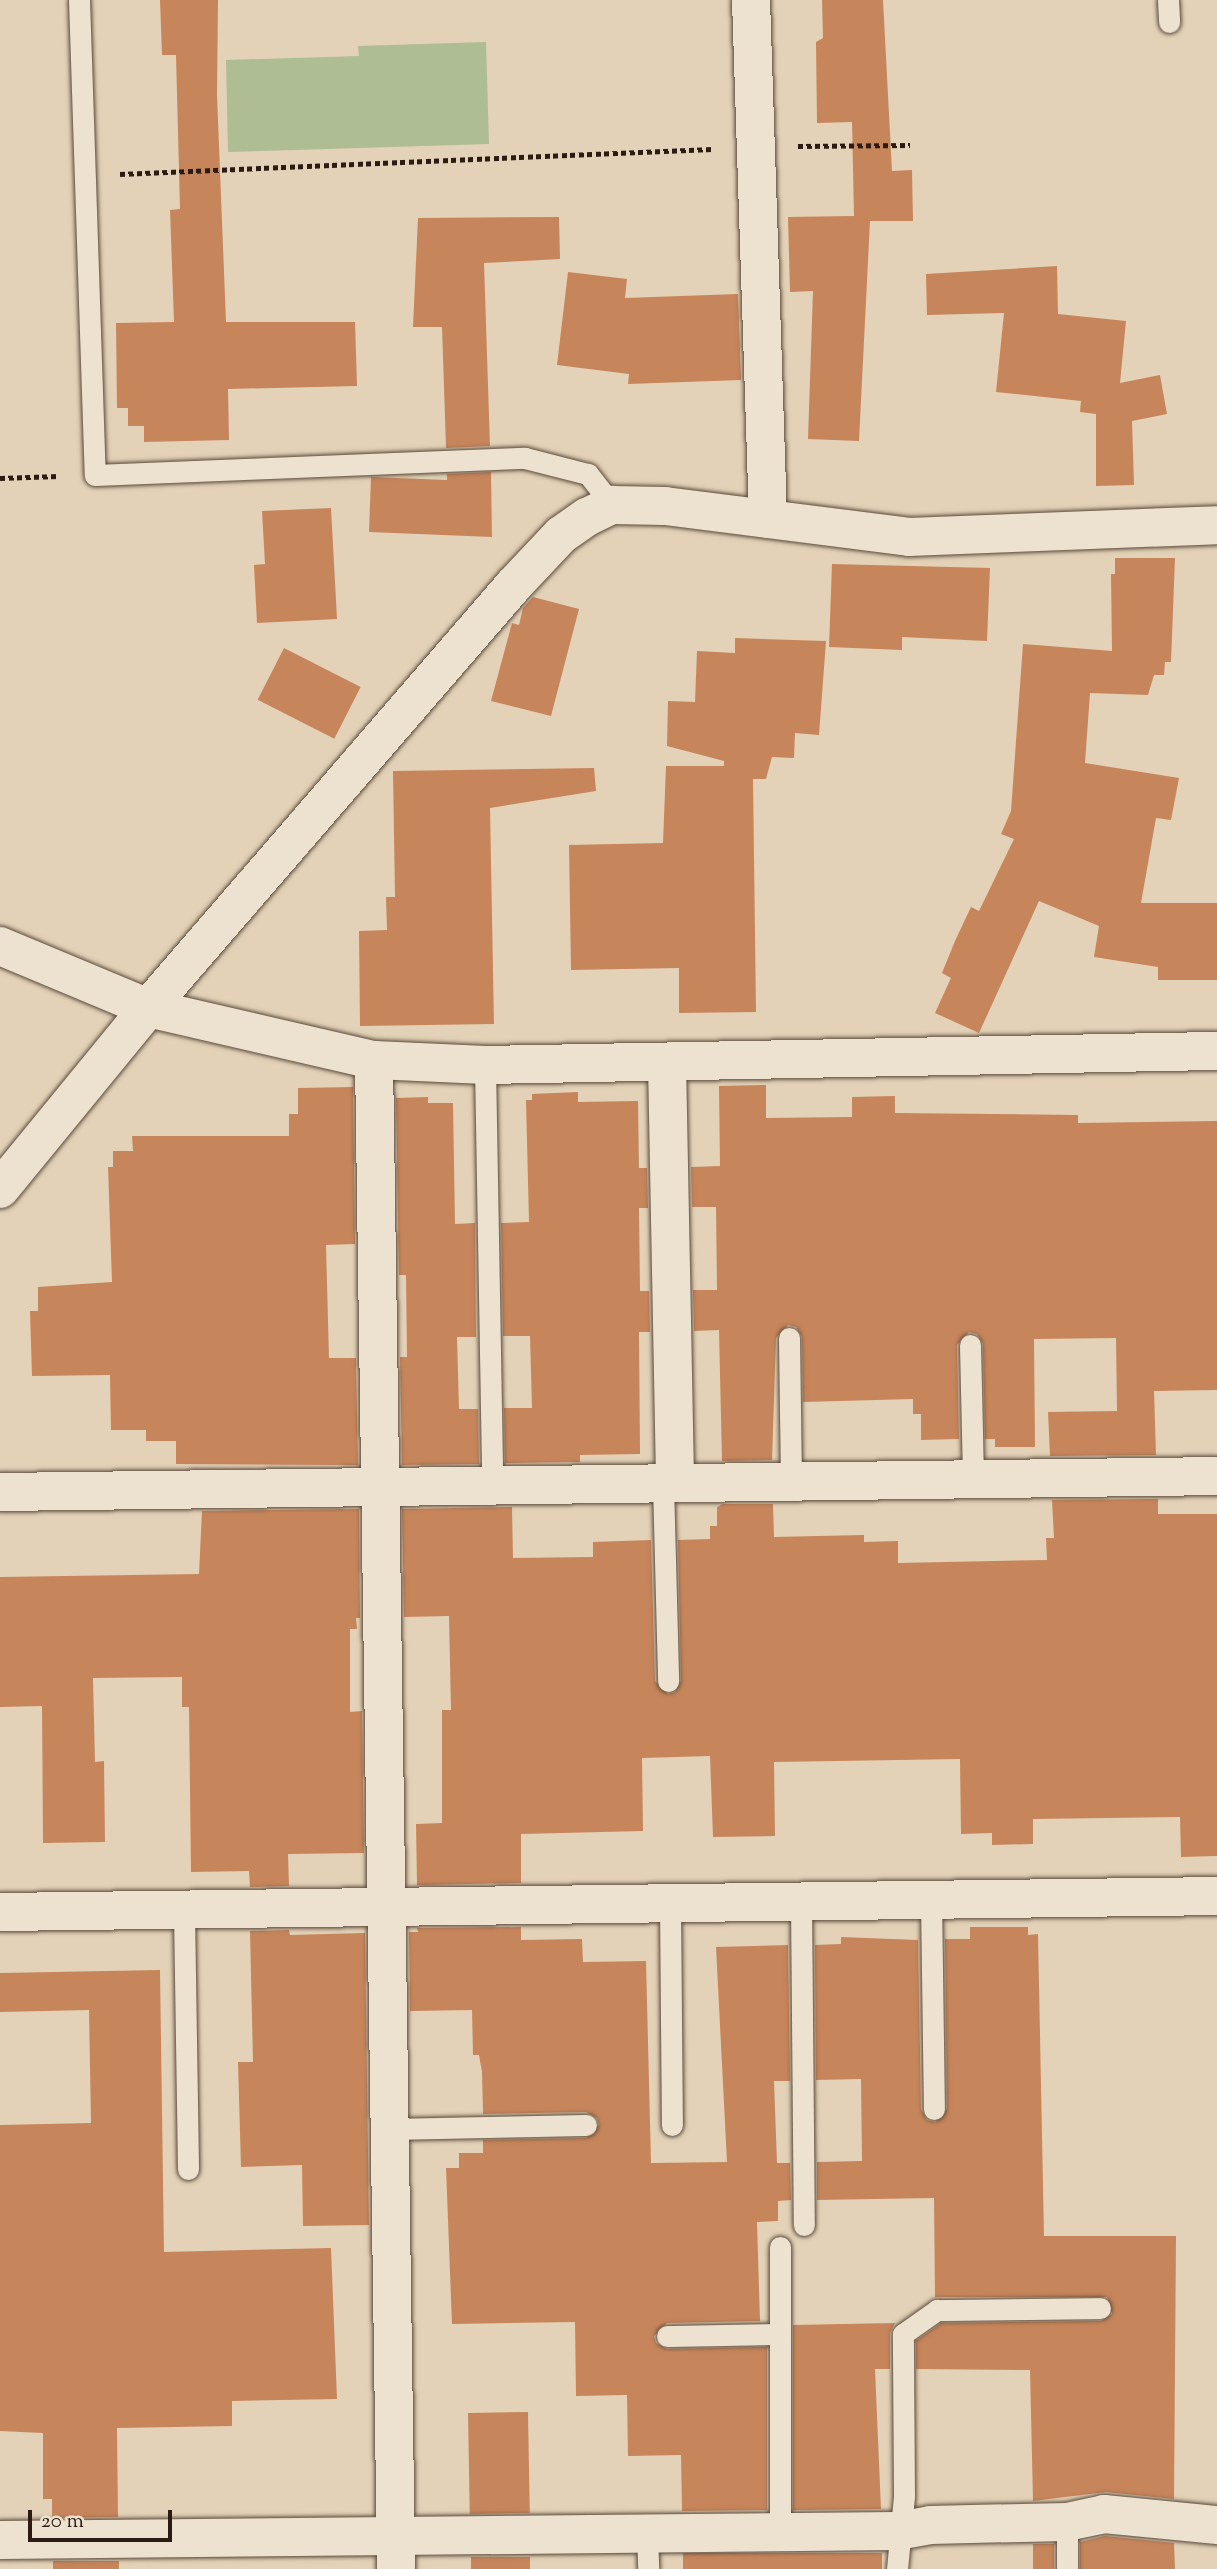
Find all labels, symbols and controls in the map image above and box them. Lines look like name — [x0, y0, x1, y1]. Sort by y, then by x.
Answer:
scale bar — [32, 2496, 175, 2540]
text: 20 m — [41, 2507, 84, 2537]

